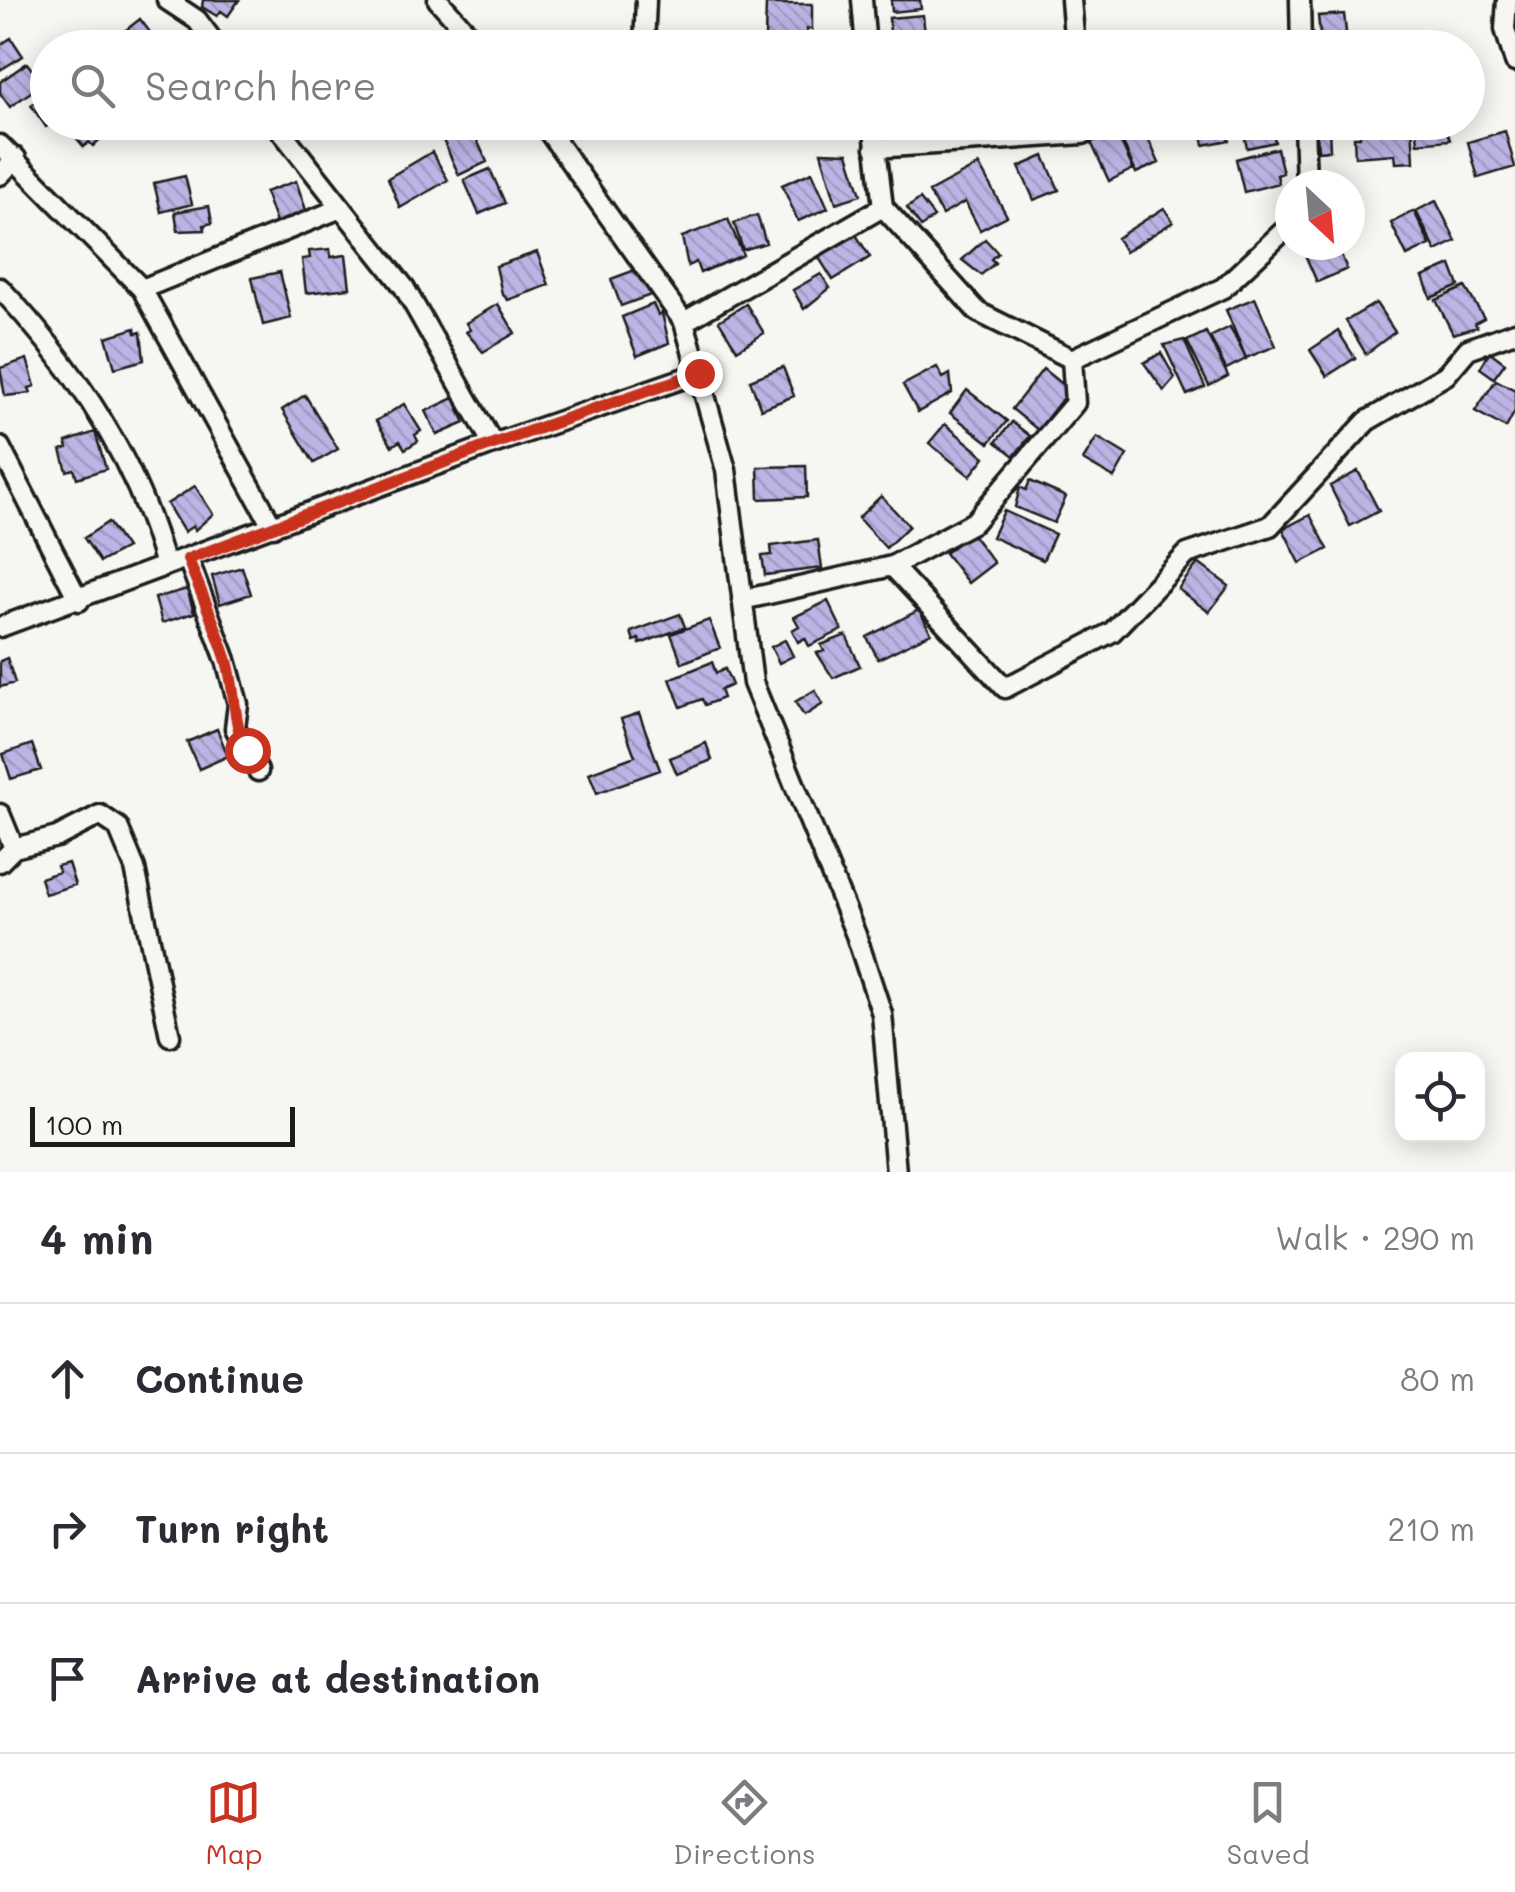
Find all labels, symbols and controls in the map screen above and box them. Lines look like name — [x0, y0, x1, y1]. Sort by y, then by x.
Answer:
search box — [30, 30, 1485, 140]
icon: search — [65, 58, 120, 113]
text: Search here — [145, 60, 376, 110]
north arrow — [1275, 170, 1365, 260]
route end — [677, 351, 723, 397]
route start — [225, 728, 271, 774]
map controls — [1395, 1052, 1485, 1142]
button: locate — [1395, 1052, 1485, 1142]
scale bar — [30, 1102, 295, 1146]
text: 100 m — [45, 1106, 123, 1142]
text: 4 min — [40, 1210, 153, 1265]
text: Walk · 290 m — [1275, 1216, 1475, 1258]
icon: ahead — [40, 1351, 95, 1406]
text: Continue — [135, 1353, 304, 1403]
text: 80 m — [1400, 1357, 1475, 1399]
icon: right — [40, 1501, 95, 1556]
text: Turn right — [135, 1503, 329, 1553]
text: 210 m — [1387, 1507, 1475, 1549]
icon: arrive — [40, 1651, 95, 1706]
text: Arrive at destination — [135, 1653, 540, 1703]
tab: Map — [205, 1775, 262, 1871]
tab: Directions — [673, 1775, 816, 1871]
tab: Saved — [1226, 1775, 1310, 1871]

